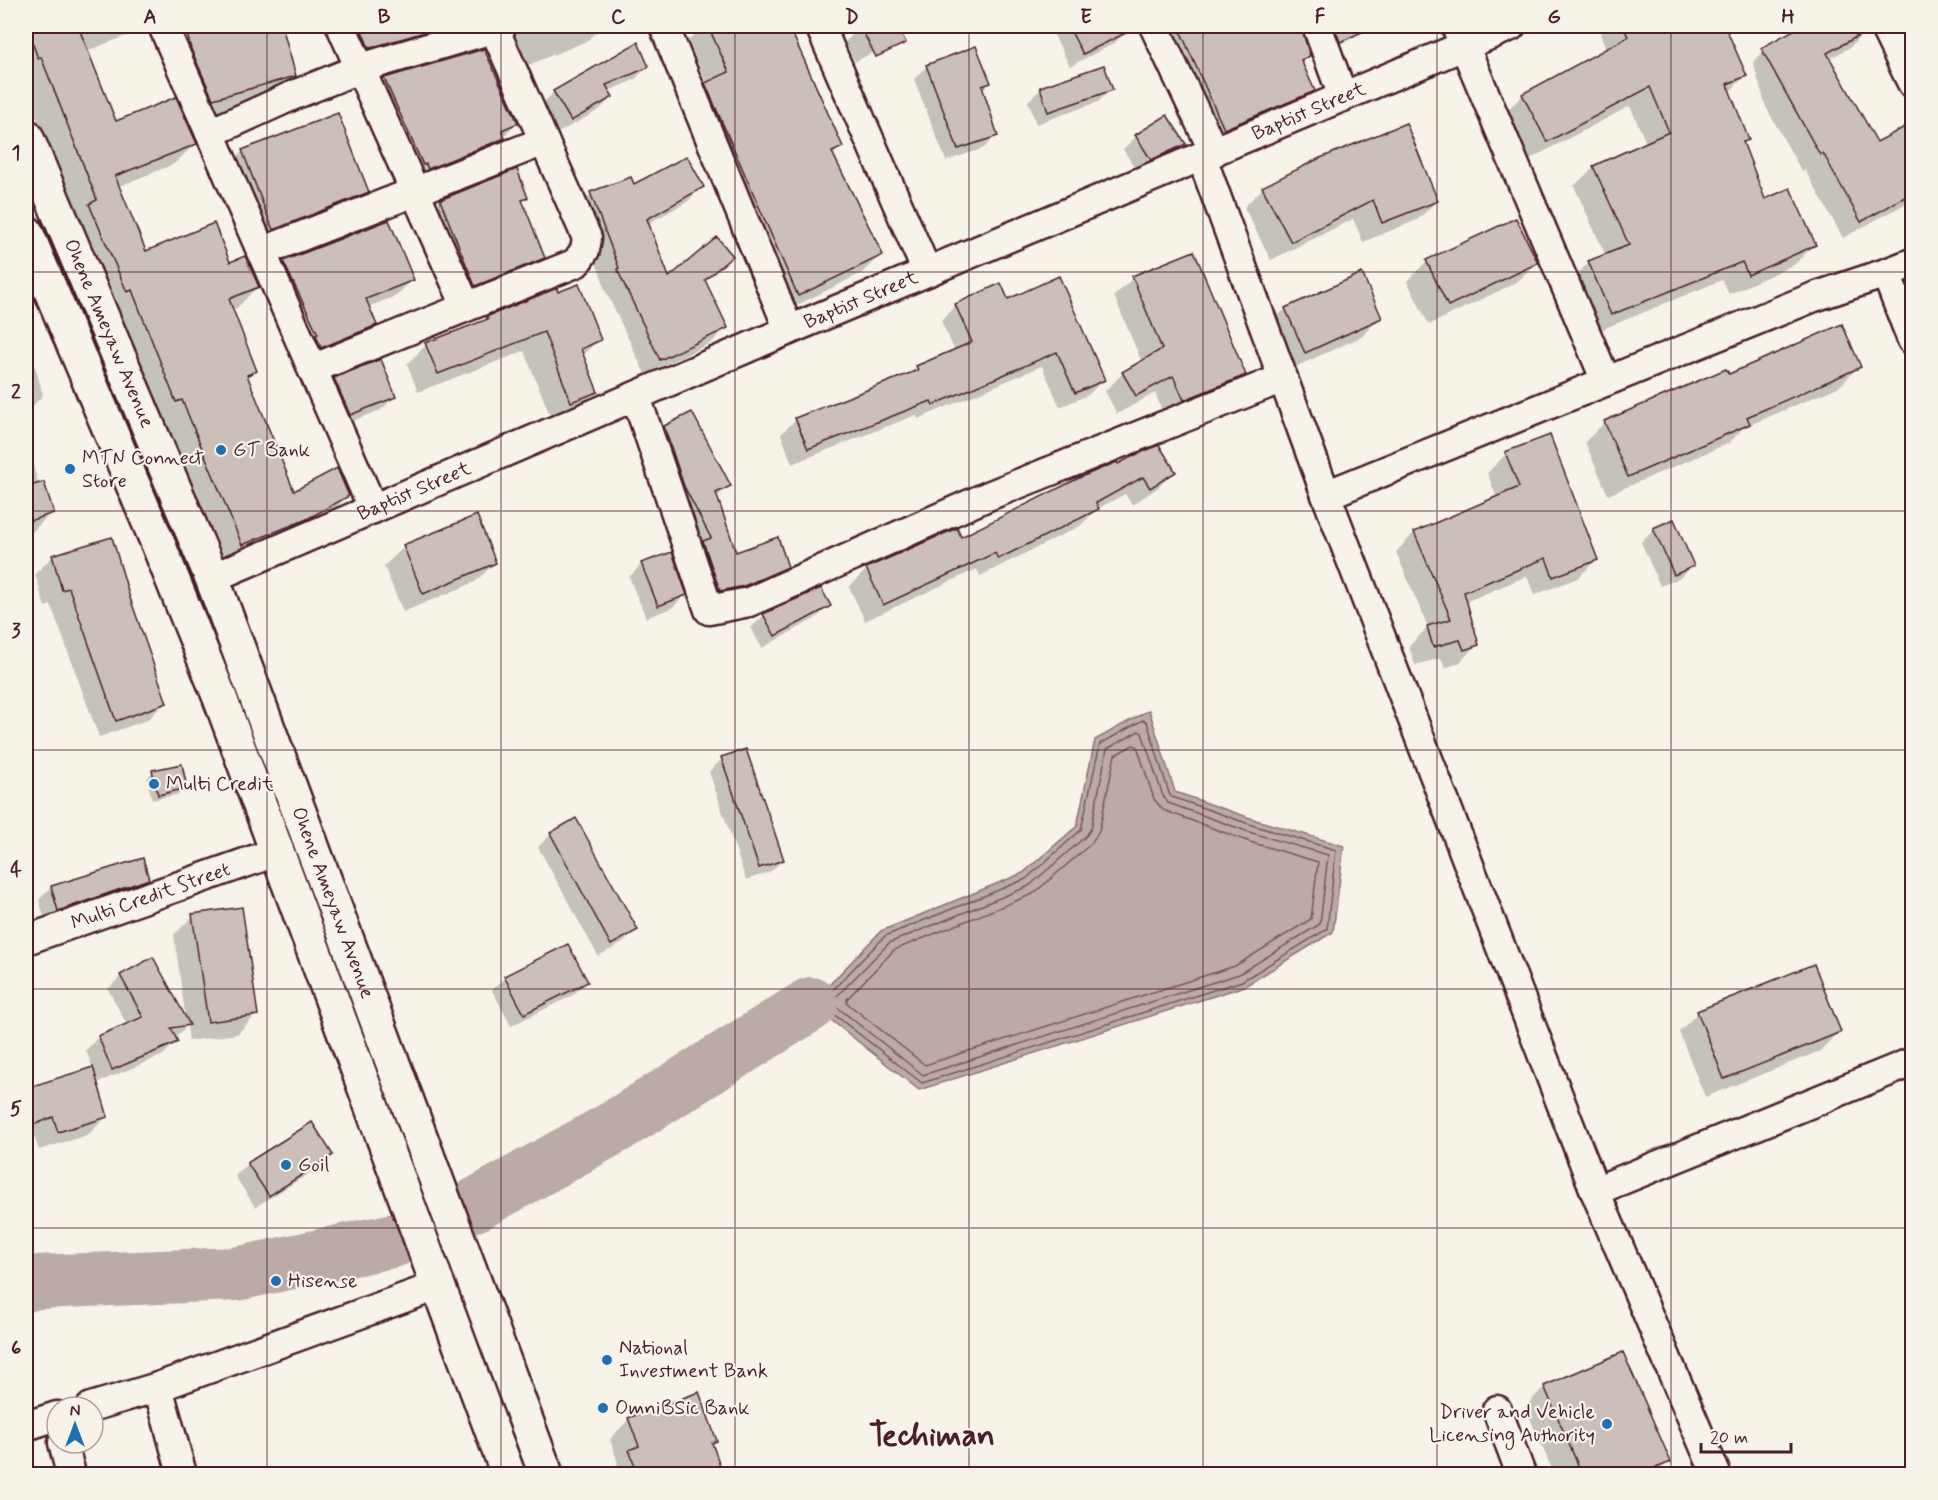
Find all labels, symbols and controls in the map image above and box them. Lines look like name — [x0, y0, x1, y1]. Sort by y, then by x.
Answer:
text: A — [143, 4, 157, 31]
text: B — [378, 4, 391, 31]
text: C — [611, 4, 626, 31]
text: D — [845, 4, 859, 31]
text: E — [1080, 4, 1092, 31]
text: F — [1315, 4, 1326, 31]
text: G — [1547, 4, 1561, 31]
text: H — [1781, 4, 1795, 31]
street label: Baptist Street — [1248, 75, 1370, 147]
text: 1 — [12, 140, 20, 167]
street label: Ohene Ameyaw Avenue — [57, 235, 161, 432]
street label: Baptist Street — [800, 264, 922, 336]
text: 2 — [11, 379, 21, 406]
place label: GT Bank — [233, 437, 310, 464]
marker: GT Bank — [214, 443, 228, 457]
place label: MTN Connect Store — [82, 445, 204, 495]
street label: Baptist Street — [353, 455, 475, 527]
marker: MTN Connect Store — [63, 462, 77, 476]
text: 3 — [11, 618, 21, 645]
place label: Multi Credit — [166, 771, 274, 798]
marker: Multi Credit — [147, 777, 161, 791]
street label: Ohene Ameyaw Avenue — [285, 803, 381, 1002]
street label: Multi Credit Street — [67, 856, 234, 937]
text: 4 — [10, 857, 22, 884]
text: 5 — [10, 1096, 22, 1123]
place label: Goil — [298, 1152, 329, 1179]
marker: Goil — [279, 1158, 293, 1172]
place label: Hisense — [288, 1268, 357, 1295]
marker: Hisense — [269, 1274, 283, 1288]
text: 6 — [11, 1335, 21, 1362]
place label: National Investment Bank — [619, 1335, 768, 1385]
marker: National Investment Bank — [600, 1353, 614, 1367]
north arrow — [45, 1395, 105, 1455]
place label: OmniBSic Bank — [615, 1395, 750, 1422]
place label: Driver and Vehicle Licensing Authority — [1429, 1399, 1595, 1450]
text: N — [70, 1401, 80, 1422]
marker: OmniBSic Bank — [596, 1401, 610, 1415]
district label: Techiman — [869, 1415, 995, 1457]
scale bar — [1701, 1416, 1791, 1454]
marker: Driver and Vehicle Licensing Authority — [1600, 1417, 1614, 1431]
text: 20 m — [1710, 1426, 1748, 1450]

